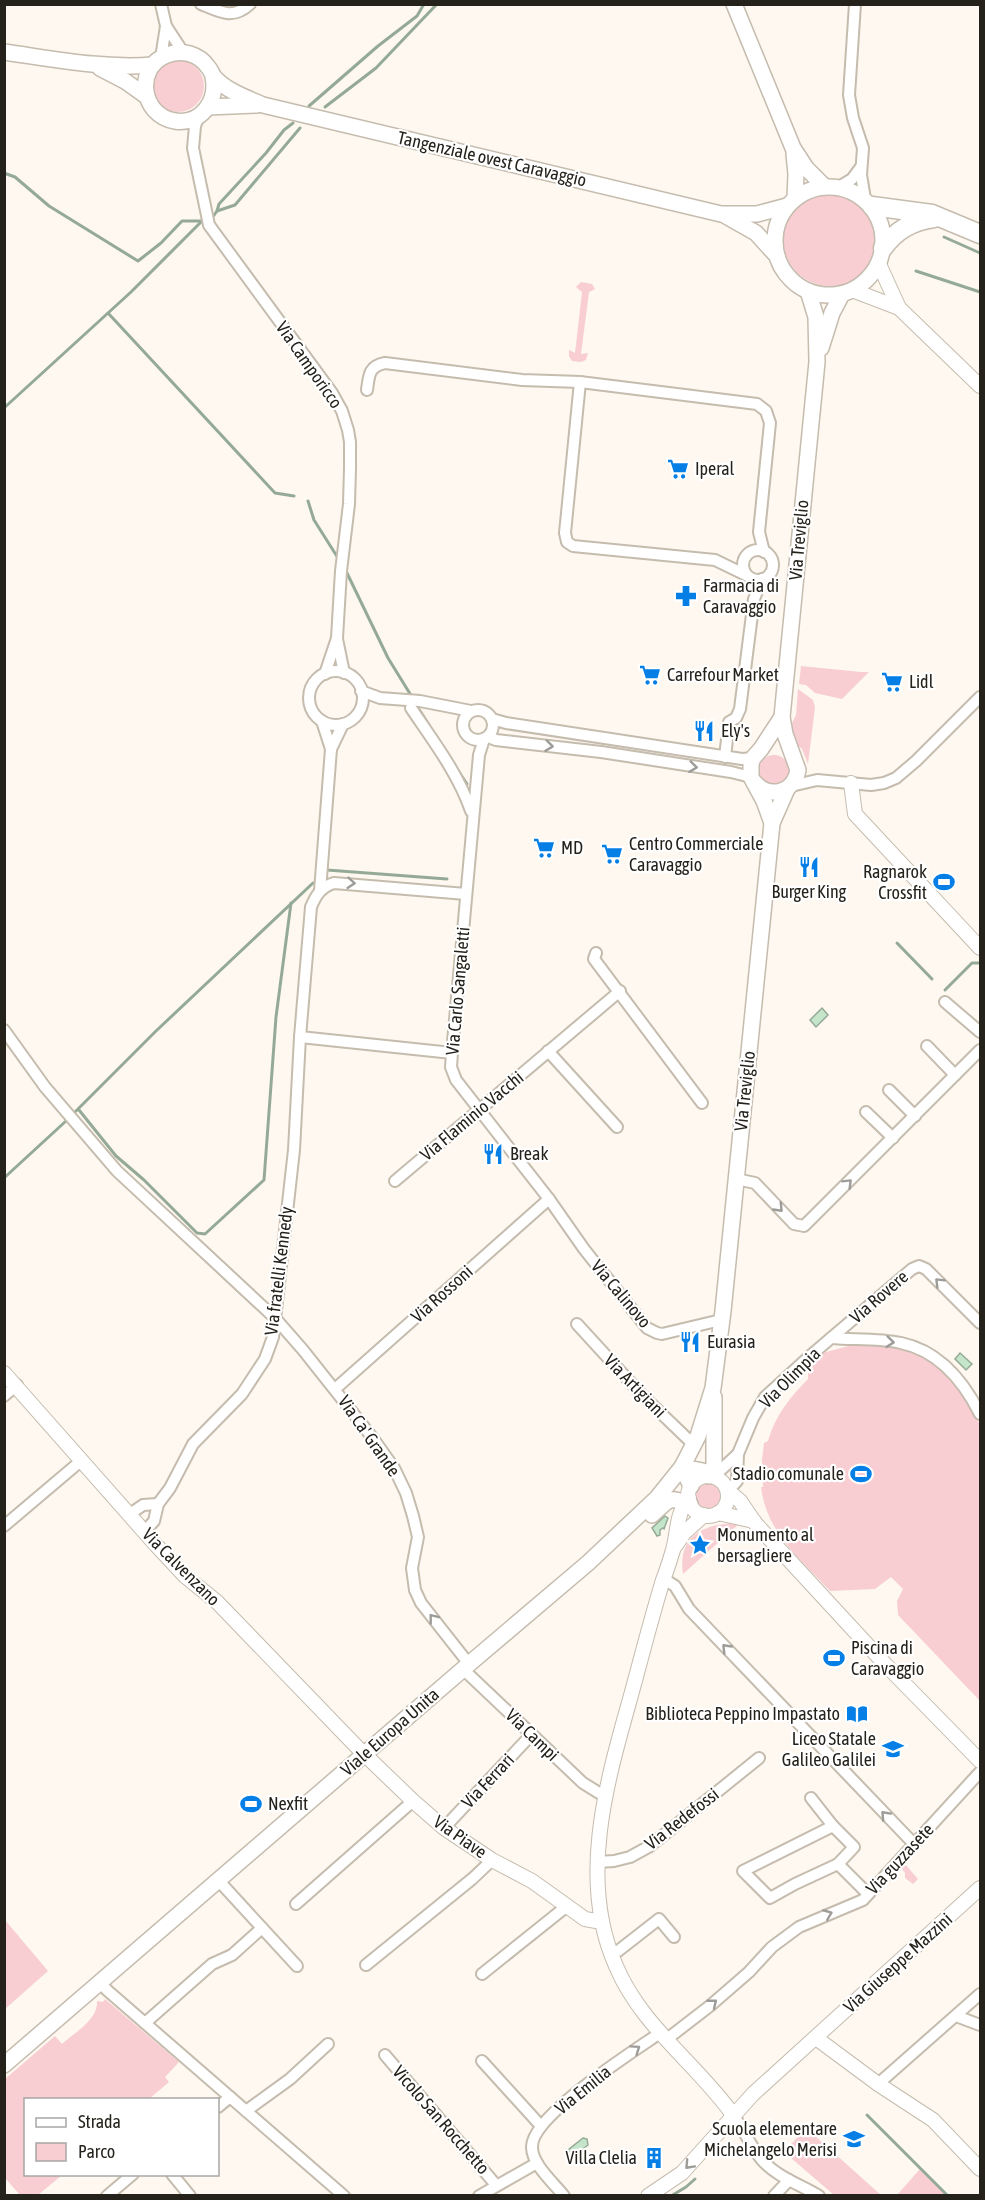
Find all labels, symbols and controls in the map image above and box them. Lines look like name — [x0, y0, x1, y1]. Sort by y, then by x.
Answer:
street label: Tangenziale ovest Caravaggio — [396, 127, 589, 190]
street label: Via Camporicco — [272, 317, 347, 412]
supermarket icon: Iperal — [666, 457, 690, 481]
place label: Iperal — [695, 458, 735, 479]
street label: Via Treviglio — [785, 499, 812, 581]
place label: Farmacia di Caravaggio — [703, 575, 779, 617]
pharmacy icon: Farmacia di Caravaggio — [674, 584, 698, 608]
supermarket icon: Carrefour Market — [638, 663, 662, 687]
place label: Carrefour Market — [667, 664, 779, 685]
supermarket icon: Lidl — [880, 670, 904, 694]
place label: Lidl — [909, 671, 934, 692]
restaurant icon: Ely's — [692, 719, 716, 743]
place label: Ely's — [721, 720, 750, 741]
one-way arrow — [544, 739, 553, 752]
one-way arrow — [689, 760, 698, 773]
place label: Centro Commerciale Caravaggio — [629, 833, 763, 875]
supermarket icon: MD — [532, 836, 556, 860]
place label: MD — [561, 837, 583, 858]
supermarket icon: Centro Commerciale Caravaggio — [600, 842, 624, 866]
restaurant icon: Burger King — [797, 855, 821, 879]
place label: Ragnarok Crossfit — [863, 861, 927, 903]
sports icon: Ragnarok Crossfit — [932, 870, 956, 894]
one-way arrow — [346, 877, 355, 890]
place label: Burger King — [772, 881, 847, 902]
street label: Via Carlo Sangaletti — [441, 926, 474, 1056]
street label: Via Treviglio — [730, 1050, 759, 1132]
street label: Via Flaminio Vacchi — [416, 1066, 527, 1165]
restaurant icon: Break — [481, 1142, 505, 1166]
place label: Break — [510, 1143, 548, 1164]
one-way arrow — [840, 1180, 851, 1191]
one-way arrow — [772, 1202, 783, 1212]
street label: Via fratelli Kennedy — [260, 1205, 297, 1337]
street label: Via Calinovo — [587, 1256, 656, 1332]
street label: Via Rossoni — [407, 1261, 477, 1327]
street label: Via Rovere — [845, 1266, 912, 1327]
one-way arrow — [936, 1279, 947, 1290]
restaurant icon: Eurasia — [678, 1330, 702, 1354]
place label: Eurasia — [707, 1331, 756, 1352]
one-way arrow — [885, 1335, 894, 1348]
street label: Via Olimpia — [755, 1343, 824, 1412]
street label: Via Artigiani — [600, 1350, 671, 1422]
street label: Via Ca' Grande — [334, 1391, 405, 1480]
sports icon: Stadio comunale — [849, 1462, 873, 1486]
place label: Stadio comunale — [733, 1463, 844, 1484]
street label: Via Calvenzano — [138, 1523, 225, 1610]
place label: Monumento al bersagliere — [717, 1524, 814, 1566]
place icon: Monumento al bersagliere — [688, 1533, 712, 1557]
one-way arrow — [429, 1613, 440, 1624]
place label: Piscina di Caravaggio — [851, 1637, 924, 1679]
one-way arrow — [722, 1644, 733, 1655]
sports icon: Piscina di Caravaggio — [822, 1646, 846, 1670]
street label: Viale Europa Unita — [336, 1683, 443, 1780]
library icon: Biblioteca Peppino Impastato — [845, 1702, 869, 1726]
place label: Biblioteca Peppino Impastato — [645, 1703, 840, 1724]
street label: Via Campi — [501, 1704, 563, 1765]
place label: Liceo Statale Galileo Galilei — [782, 1728, 876, 1770]
school or university icon: Liceo Statale Galileo Galilei — [881, 1737, 905, 1761]
street label: Via Ferrari — [457, 1749, 518, 1812]
street label: Via Redefossi — [641, 1783, 723, 1854]
sports icon: Nexfit — [239, 1792, 263, 1816]
place label: Nexfit — [268, 1793, 308, 1814]
street label: Via Piave — [430, 1811, 491, 1862]
one-way arrow — [881, 1811, 892, 1822]
street label: Via guzzasete — [862, 1819, 938, 1898]
street label: Via Giuseppe Mazzini — [839, 1908, 956, 2017]
one-way arrow — [822, 1909, 833, 1921]
one-way arrow — [706, 1999, 717, 2010]
one-way arrow — [630, 2045, 641, 2056]
street label: Vicolo San Rocchetto — [388, 2061, 494, 2178]
street label: Via Emilia — [550, 2061, 615, 2118]
legend — [24, 2098, 219, 2176]
text: Strada — [78, 2111, 121, 2132]
place label: Scuola elementare Michelangelo Merisi — [704, 2118, 837, 2160]
school or university icon: Scuola elementare Michelangelo Merisi — [842, 2127, 866, 2151]
text: Parco — [78, 2141, 115, 2162]
building icon: Villa Clelia — [642, 2146, 666, 2170]
place label: Villa Clelia — [566, 2147, 637, 2168]
one-way arrow — [685, 2159, 696, 2169]

